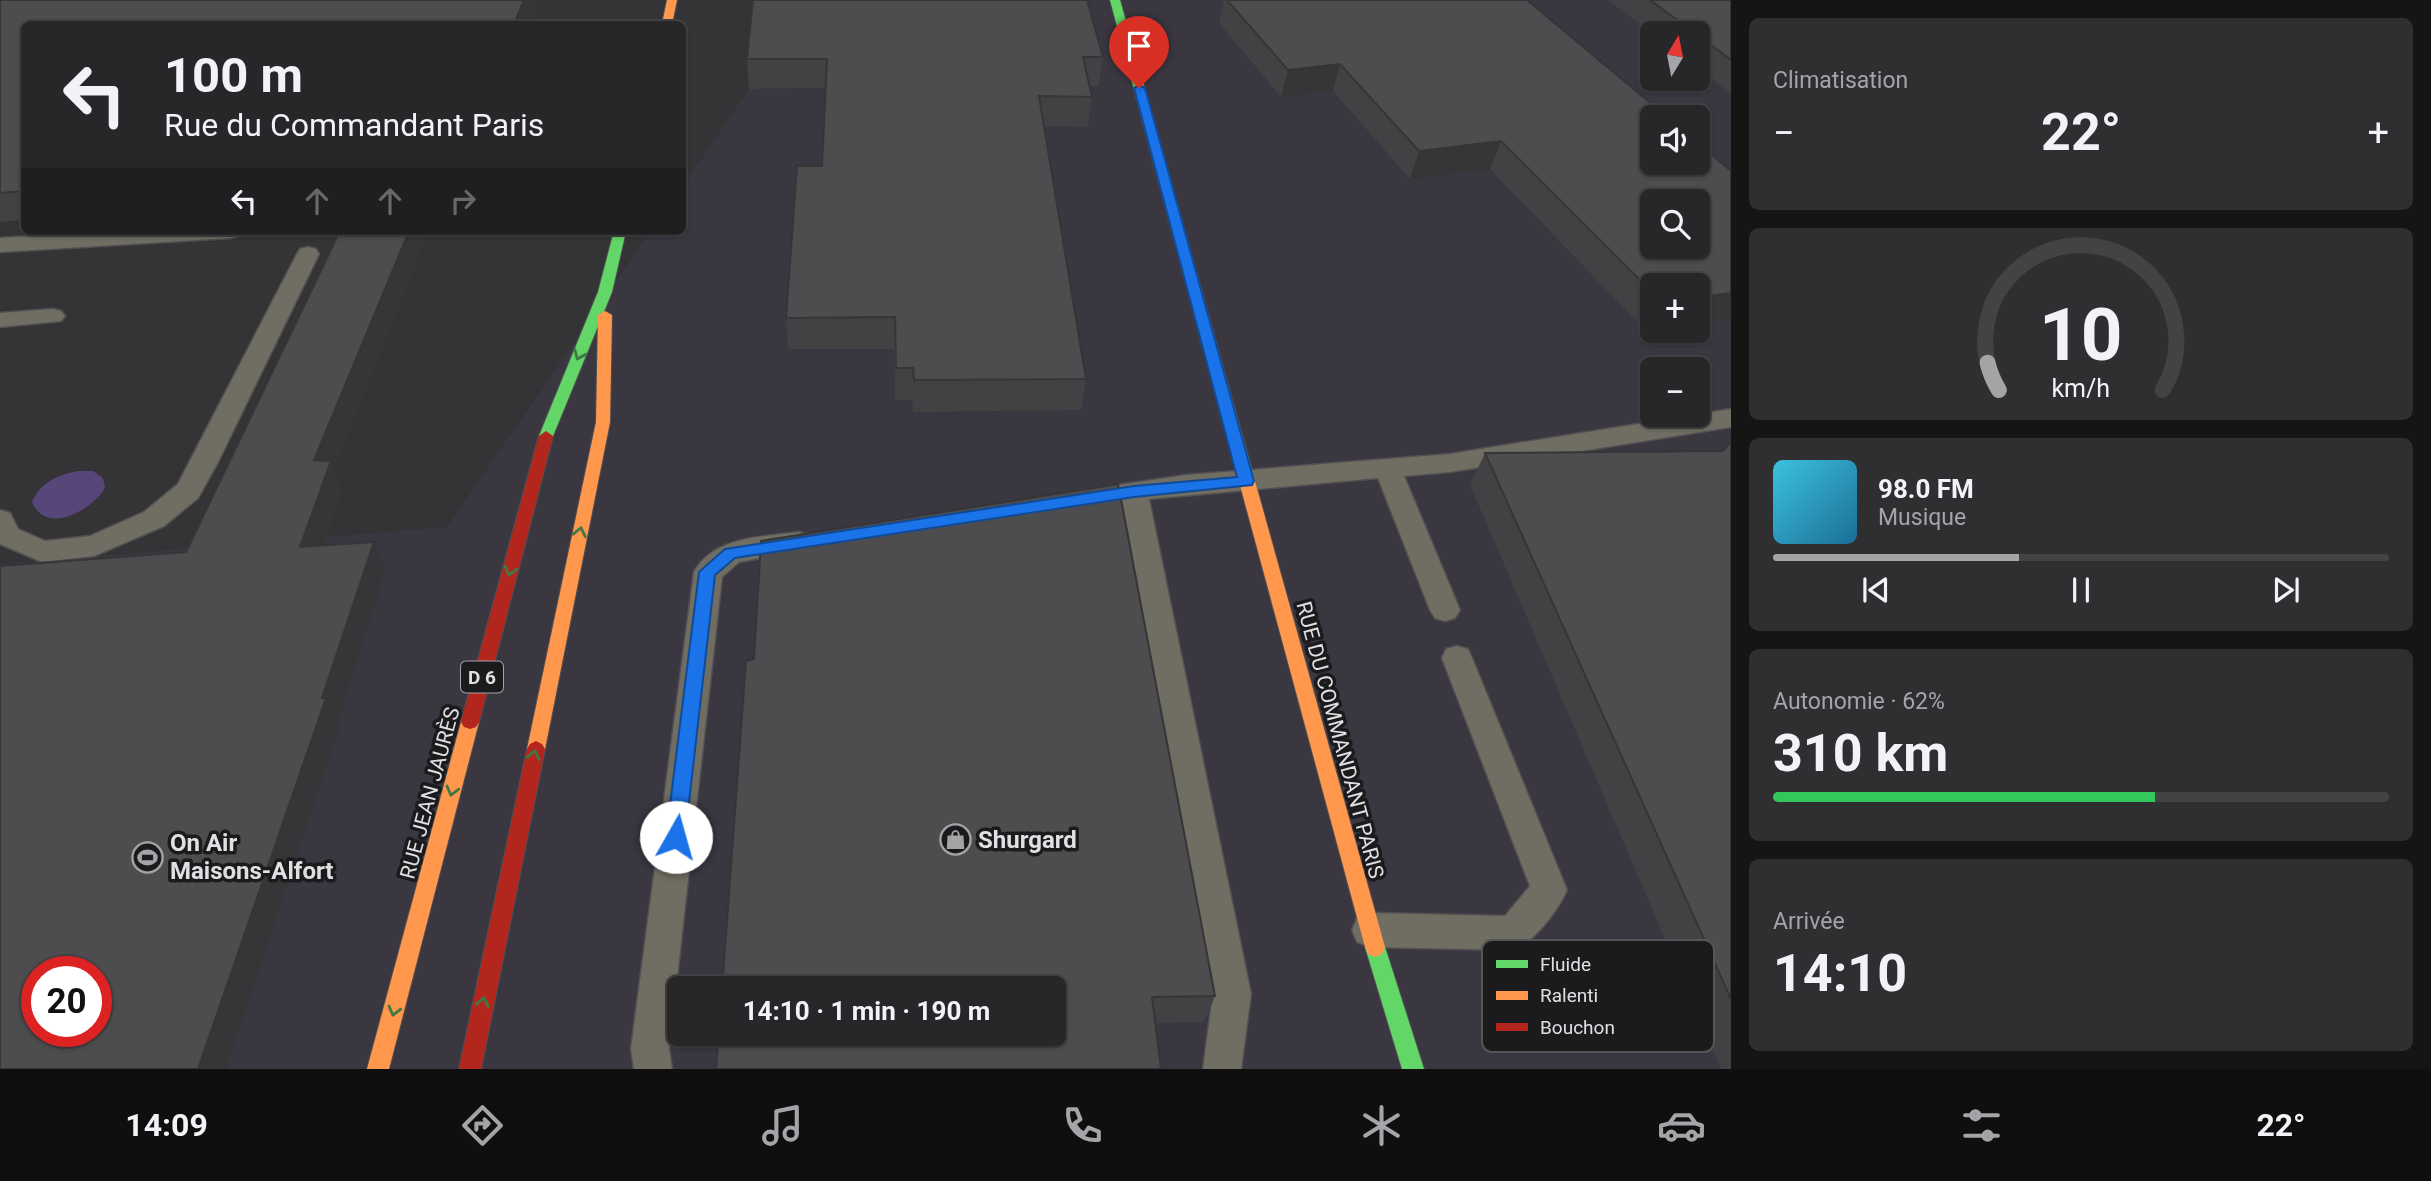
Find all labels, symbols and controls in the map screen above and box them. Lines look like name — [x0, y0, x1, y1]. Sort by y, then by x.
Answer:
pin — [1109, 16, 1169, 88]
north arrow — [1640, 21, 1710, 91]
map controls — [1640, 21, 1710, 427]
icon: arrive — [1120, 27, 1158, 65]
text: 100 m — [164, 47, 303, 104]
icon: left — [49, 49, 140, 140]
text: Climatisation — [1773, 67, 1908, 94]
text: 22° — [2041, 102, 2121, 163]
button: sound — [1640, 105, 1710, 175]
text: Rue du Commandant Paris — [164, 106, 544, 144]
text: − — [1773, 111, 1795, 155]
text: + — [2367, 111, 2389, 155]
icon: left — [225, 182, 263, 220]
icon: ahead — [298, 182, 336, 220]
icon: ahead — [371, 182, 409, 220]
icon: right — [444, 182, 482, 220]
button: search — [1640, 189, 1710, 259]
button: + — [1640, 273, 1710, 343]
text: 10 — [2039, 293, 2123, 379]
one-way arrow — [574, 348, 588, 360]
button: − — [1640, 357, 1710, 427]
text: km/h — [2052, 374, 2110, 403]
text: 98.0 FM — [1878, 474, 1974, 504]
text: Musique — [1878, 504, 1966, 531]
one-way arrow — [571, 526, 586, 538]
one-way arrow — [504, 565, 519, 577]
icon: previous — [1857, 571, 1895, 609]
icon: pause — [2062, 571, 2100, 609]
icon: next — [2267, 571, 2305, 609]
street label: RUE DU COMMANDANT PARIS — [1291, 599, 1389, 881]
road number: D 6 — [461, 662, 503, 692]
text: Autonomie · 62% — [1773, 688, 1945, 715]
street label: RUE JEAN JAURÈS — [396, 704, 464, 882]
text: 310 km — [1773, 723, 1948, 784]
one-way arrow — [526, 749, 541, 761]
one-way arrow — [446, 785, 460, 797]
position arrow — [639, 800, 713, 874]
shop icon: Shurgard — [938, 823, 972, 857]
place label: Shurgard — [978, 826, 1077, 854]
place label: On Air Maisons-Alfort — [170, 829, 333, 885]
sports icon: On Air Maisons-Alfort — [130, 840, 164, 874]
text: Arrivée — [1773, 908, 1845, 935]
legend — [1482, 940, 1714, 1052]
text: 14:10 — [1773, 943, 1907, 1004]
text: Fluide — [1540, 953, 1591, 976]
speed limit sign: 20 — [21, 956, 112, 1047]
text: Ralenti — [1540, 984, 1598, 1007]
one-way arrow — [475, 996, 490, 1008]
text: 14:10 · 1 min · 190 m — [743, 996, 990, 1026]
one-way arrow — [388, 1005, 402, 1017]
text: Bouchon — [1540, 1016, 1615, 1039]
icon: directions — [458, 1101, 507, 1150]
icon: music — [758, 1101, 807, 1150]
icon: phone — [1058, 1101, 1107, 1150]
icon: climate — [1357, 1101, 1406, 1150]
icon: car — [1657, 1101, 1706, 1150]
icon: filters — [1957, 1101, 2006, 1150]
text: 14:09 — [125, 1106, 208, 1144]
text: 22° — [2256, 1106, 2306, 1144]

